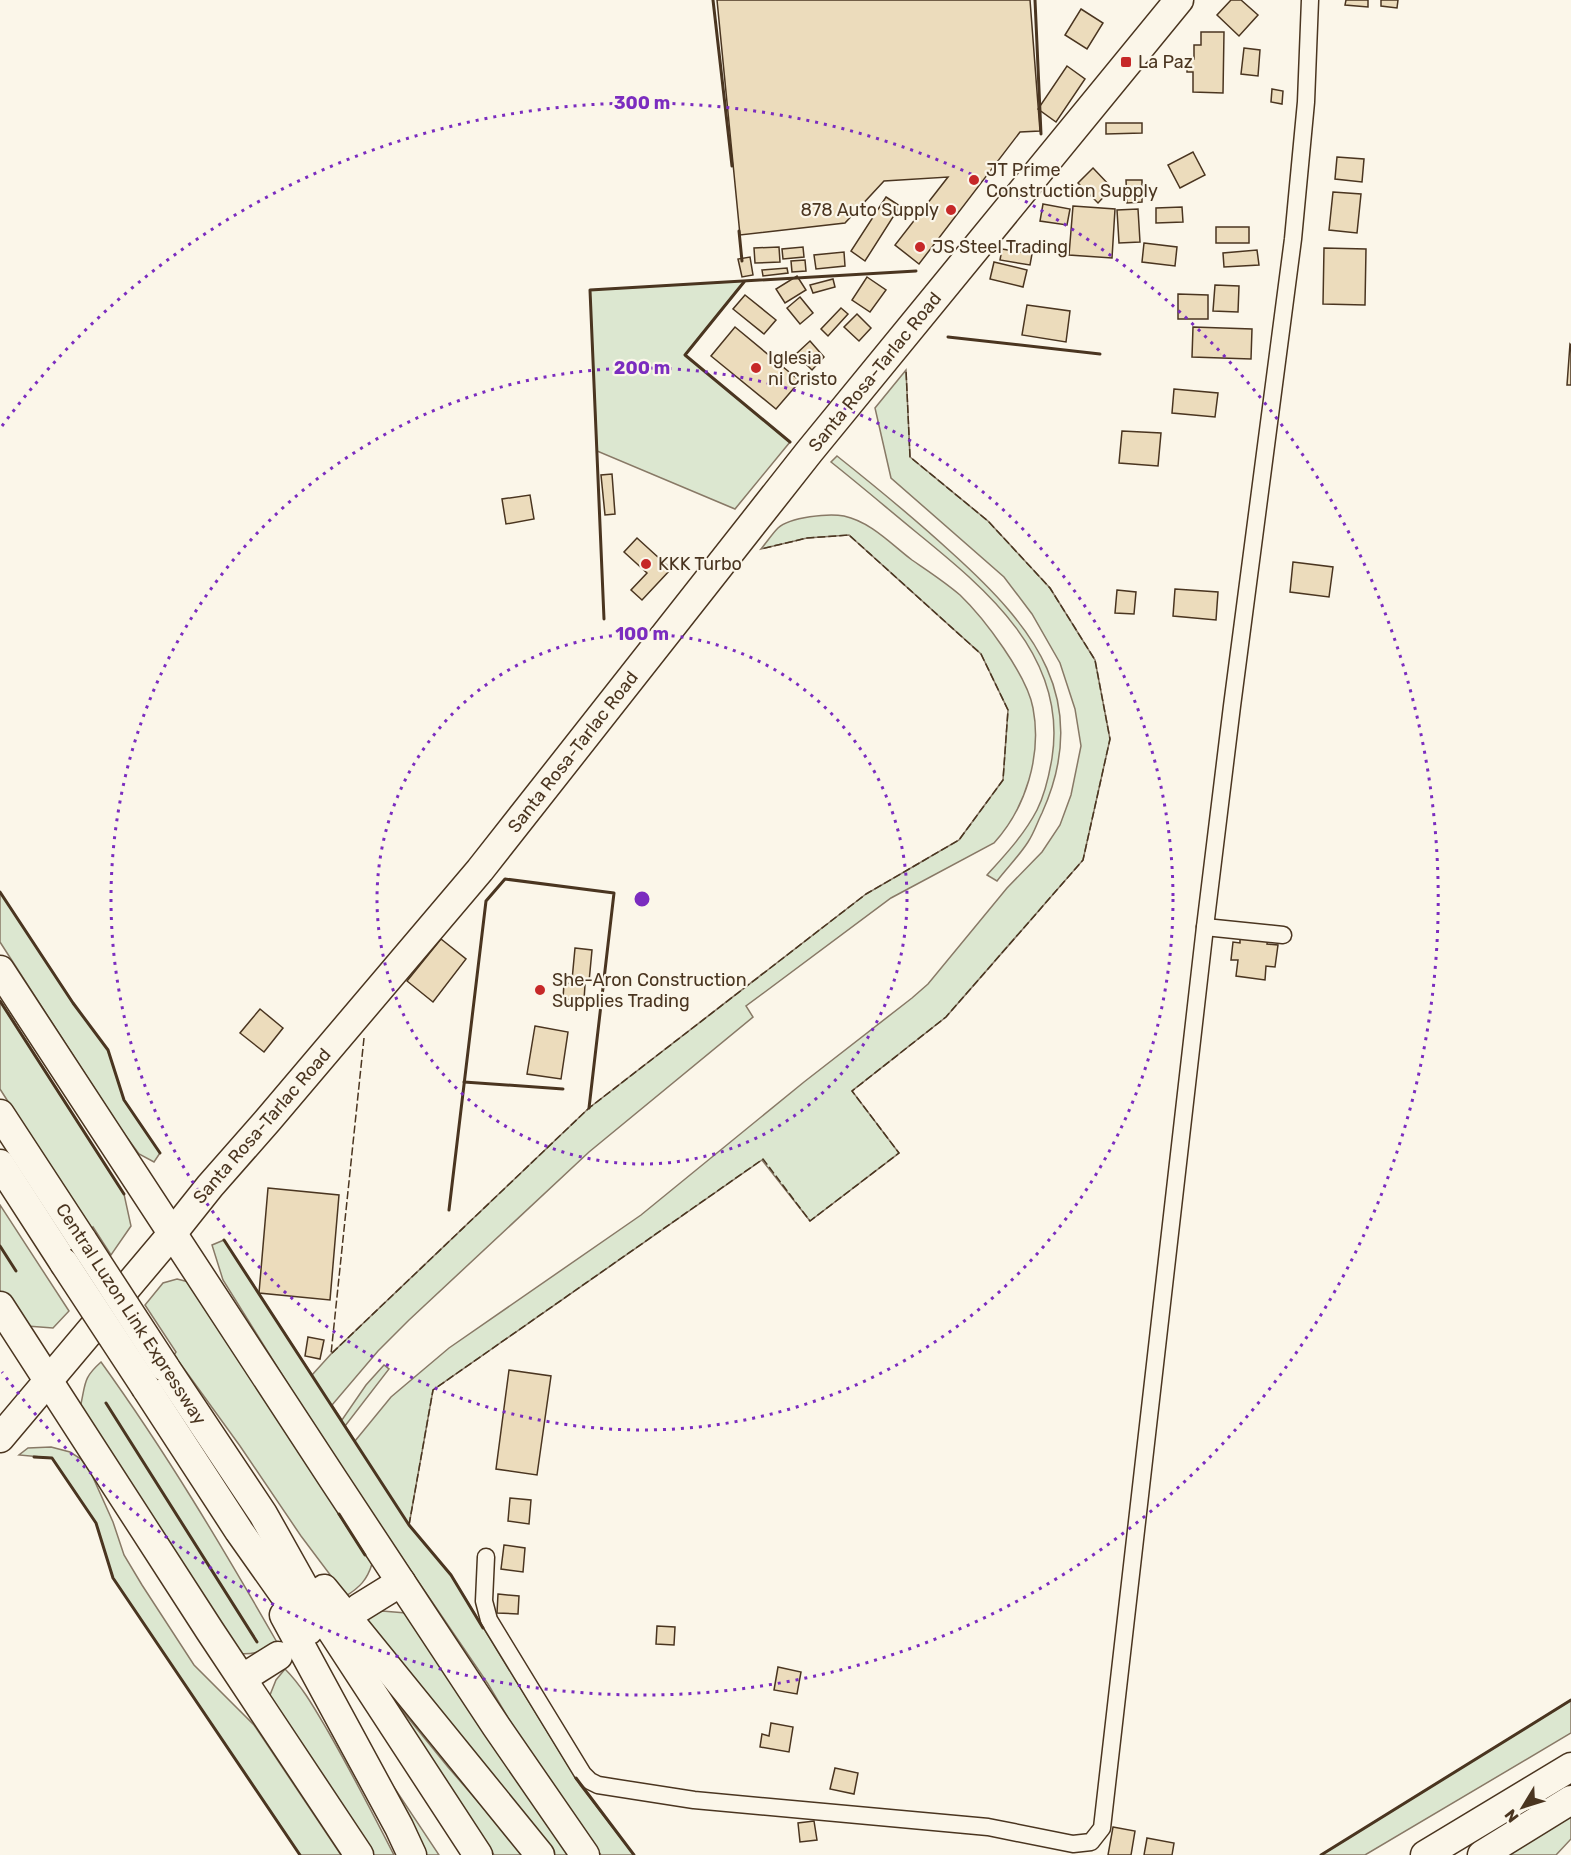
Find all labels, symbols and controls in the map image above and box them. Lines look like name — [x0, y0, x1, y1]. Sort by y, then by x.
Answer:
place label: La Paz — [1138, 51, 1193, 73]
marker: La Paz — [1119, 55, 1133, 69]
text: 300 m — [614, 92, 670, 114]
place label: JT Prime Construction Supply — [986, 159, 1158, 202]
marker: JT Prime Construction Supply — [967, 173, 981, 187]
place label: 878 Auto Supply — [801, 199, 939, 221]
marker: 878 Auto Supply — [944, 203, 958, 217]
place label: JS Steel Trading — [932, 236, 1068, 258]
marker: JS Steel Trading — [913, 240, 927, 254]
street label: Santa Rosa-Tarlac Road — [804, 288, 946, 456]
place label: Iglesia ni Cristo — [768, 347, 837, 390]
text: 200 m — [614, 357, 670, 379]
marker: Iglesia ni Cristo — [749, 361, 763, 375]
place label: KKK Turbo — [658, 553, 742, 575]
marker: KKK Turbo — [639, 557, 653, 571]
text: 100 m — [615, 623, 669, 645]
street label: Santa Rosa-Tarlac Road — [503, 667, 643, 837]
centre of rings — [632, 889, 652, 909]
place label: She-Aron Construction Supplies Trading — [552, 969, 747, 1012]
marker: She-Aron Construction Supplies Trading — [533, 983, 547, 997]
street label: Santa Rosa-Tarlac Road — [188, 1044, 336, 1208]
street label: Central Luzon Link Expressway — [51, 1199, 211, 1429]
north arrow — [1493, 1777, 1553, 1837]
text: N — [1501, 1806, 1523, 1826]

